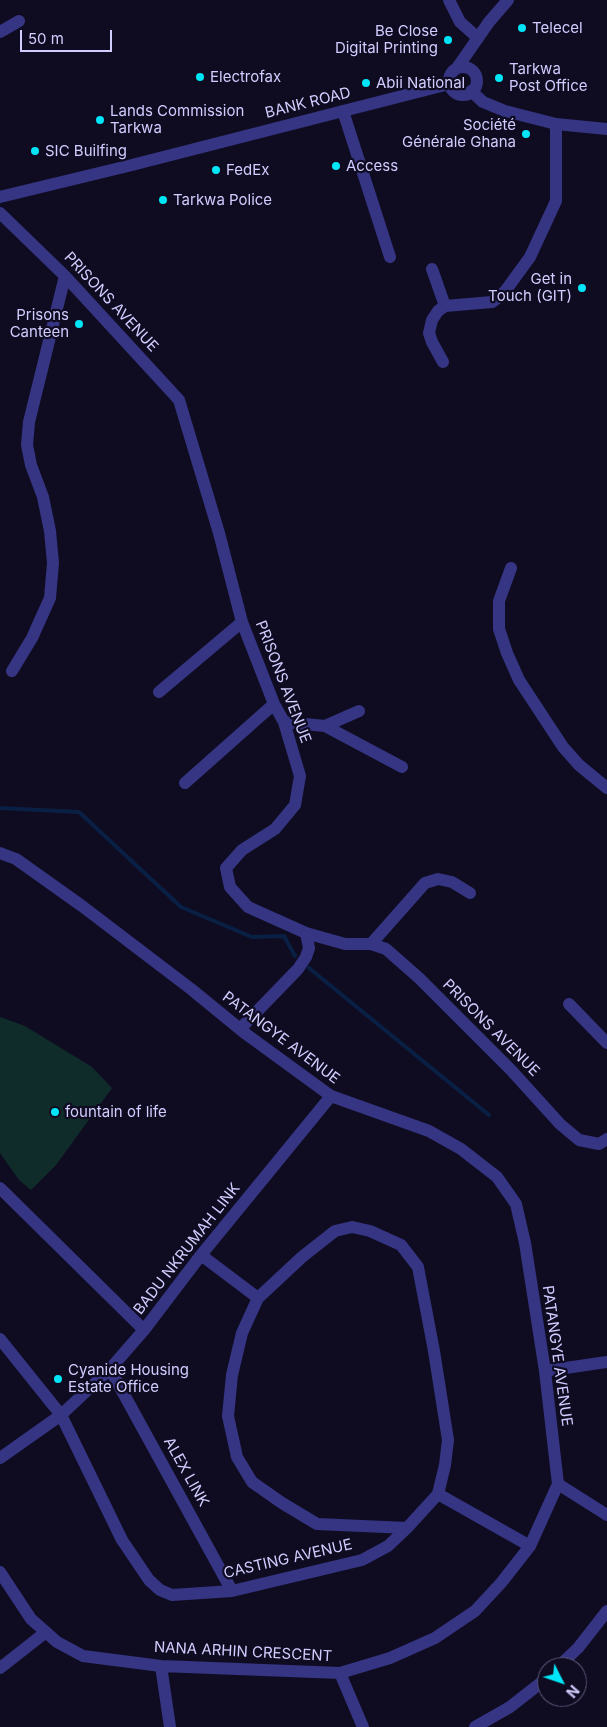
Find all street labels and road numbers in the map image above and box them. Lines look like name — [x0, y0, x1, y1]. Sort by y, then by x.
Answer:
street label: BANK ROAD — [263, 84, 353, 122]
street label: PRISONS AVENUE — [60, 248, 162, 356]
street label: PRISONS AVENUE — [251, 618, 315, 746]
street label: PRISONS AVENUE — [439, 976, 543, 1080]
street label: PATANGYE AVENUE — [219, 988, 343, 1088]
street label: BADU NKRUMAH LINK — [130, 1180, 244, 1318]
street label: PATANGYE AVENUE — [538, 1284, 576, 1428]
street label: ALEX LINK — [160, 1434, 212, 1510]
street label: CASTING AVENUE — [222, 1535, 354, 1583]
street label: NANA ARHIN CRESCENT — [153, 1638, 333, 1666]

